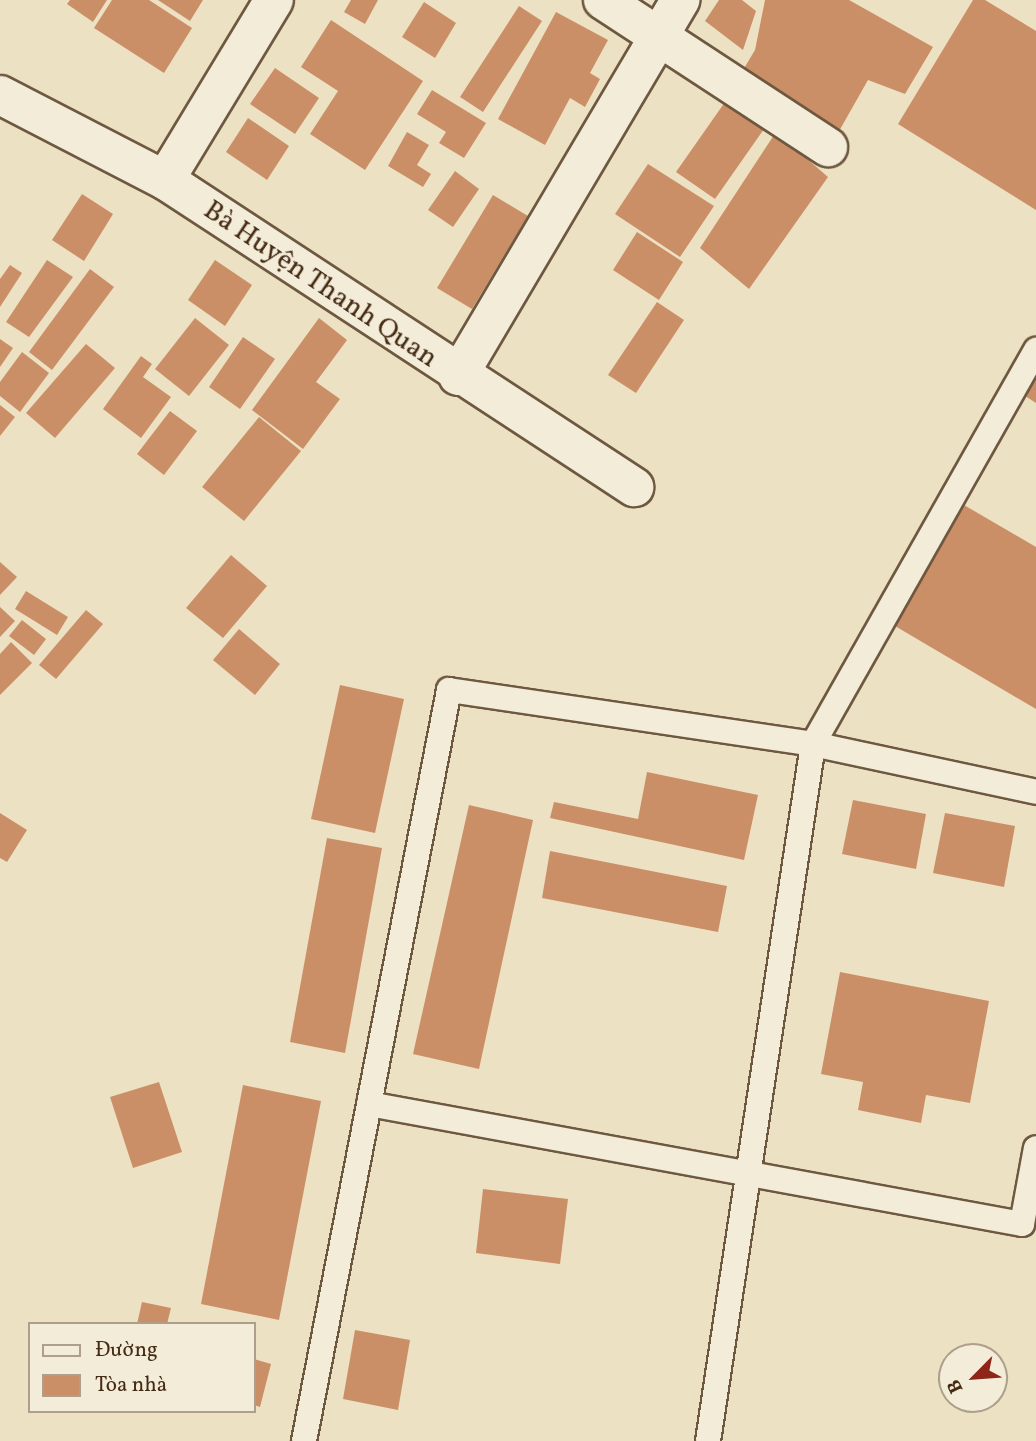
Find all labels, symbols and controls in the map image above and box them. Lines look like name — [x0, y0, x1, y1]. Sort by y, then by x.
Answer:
street label: Bà Huyện Thanh Quan — [196, 194, 444, 376]
legend — [28, 1322, 256, 1413]
text: Đường — [95, 1336, 158, 1365]
north arrow — [938, 1343, 1008, 1413]
text: Tòa nhà — [95, 1371, 167, 1400]
text: B — [941, 1375, 970, 1397]

